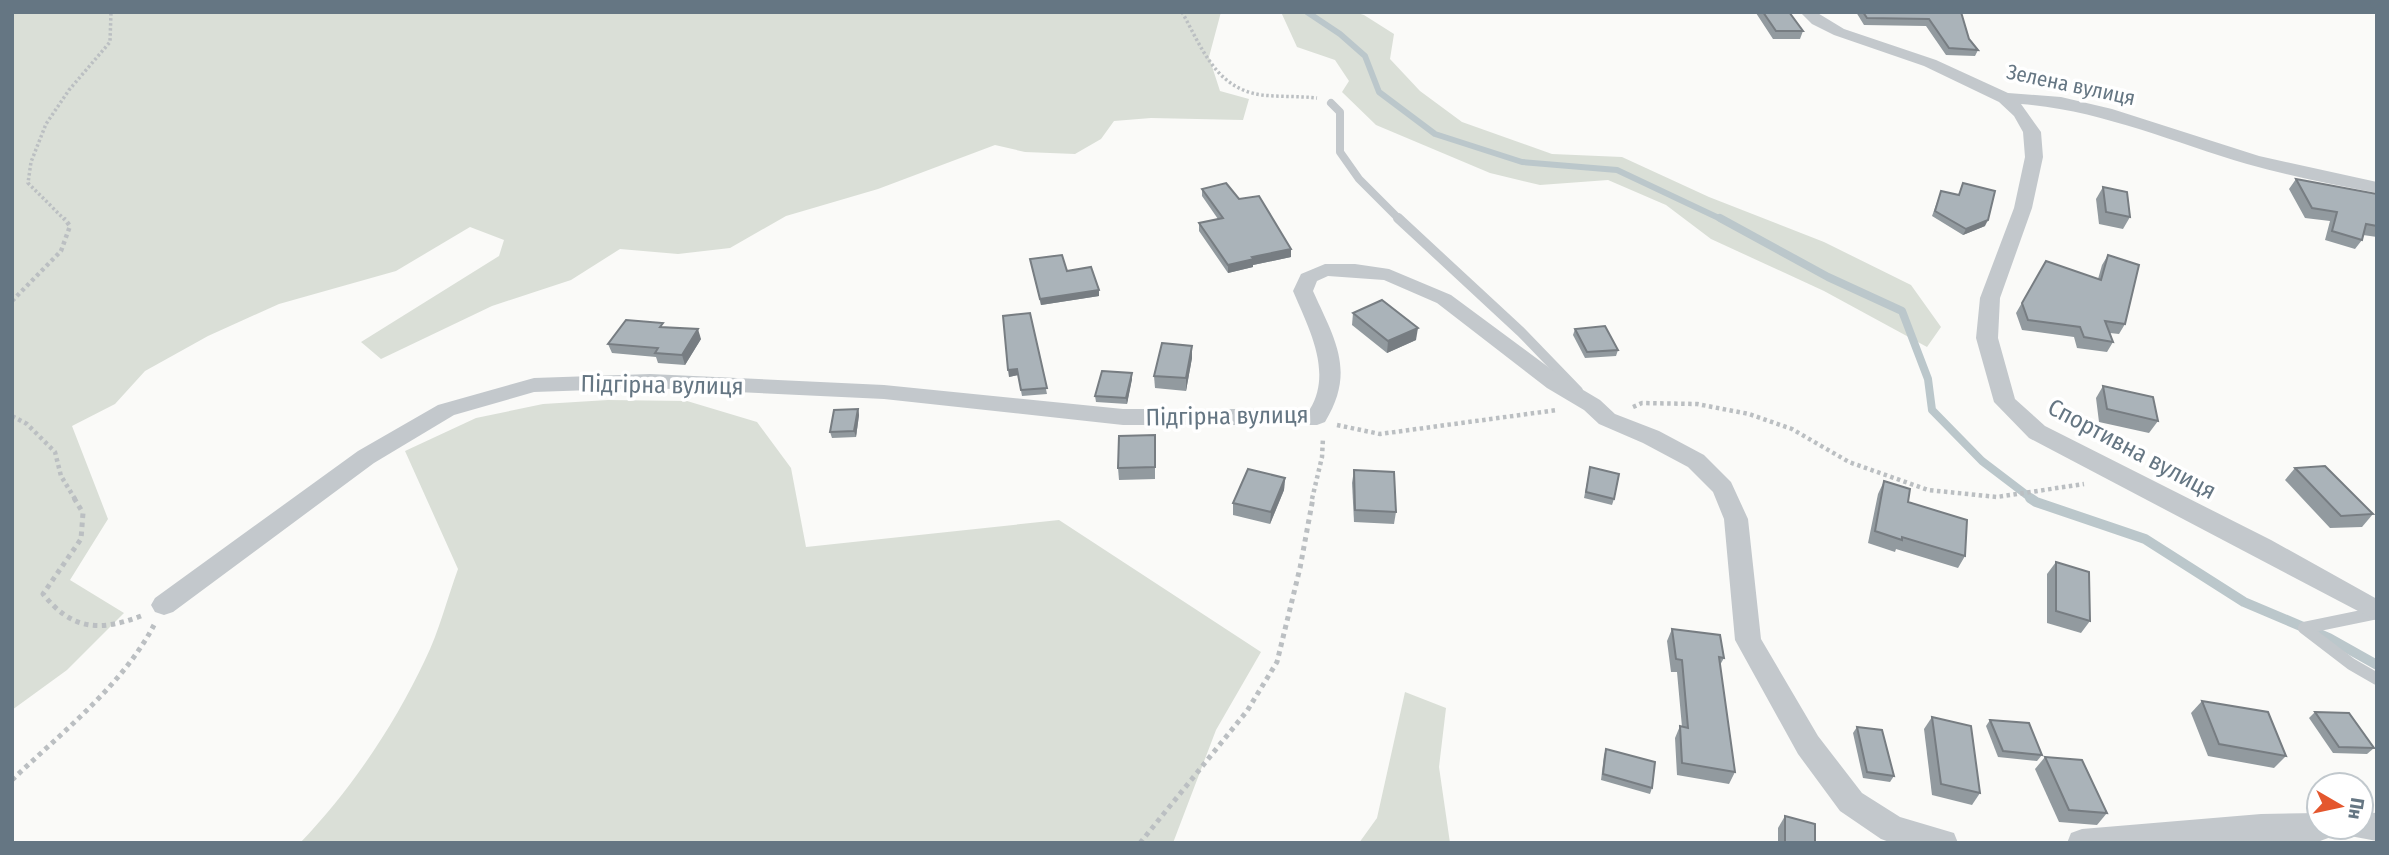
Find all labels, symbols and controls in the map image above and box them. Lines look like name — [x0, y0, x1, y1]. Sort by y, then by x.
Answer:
street label: Зелена вулиця — [2004, 59, 2138, 111]
street label: Підгірна вулиця — [580, 370, 744, 400]
street label: Спортивна вулиця — [2043, 393, 2221, 505]
street label: Підгірна вулиця — [1145, 401, 1309, 431]
north arrow — [2305, 771, 2375, 841]
text: Пн — [2343, 796, 2369, 821]

